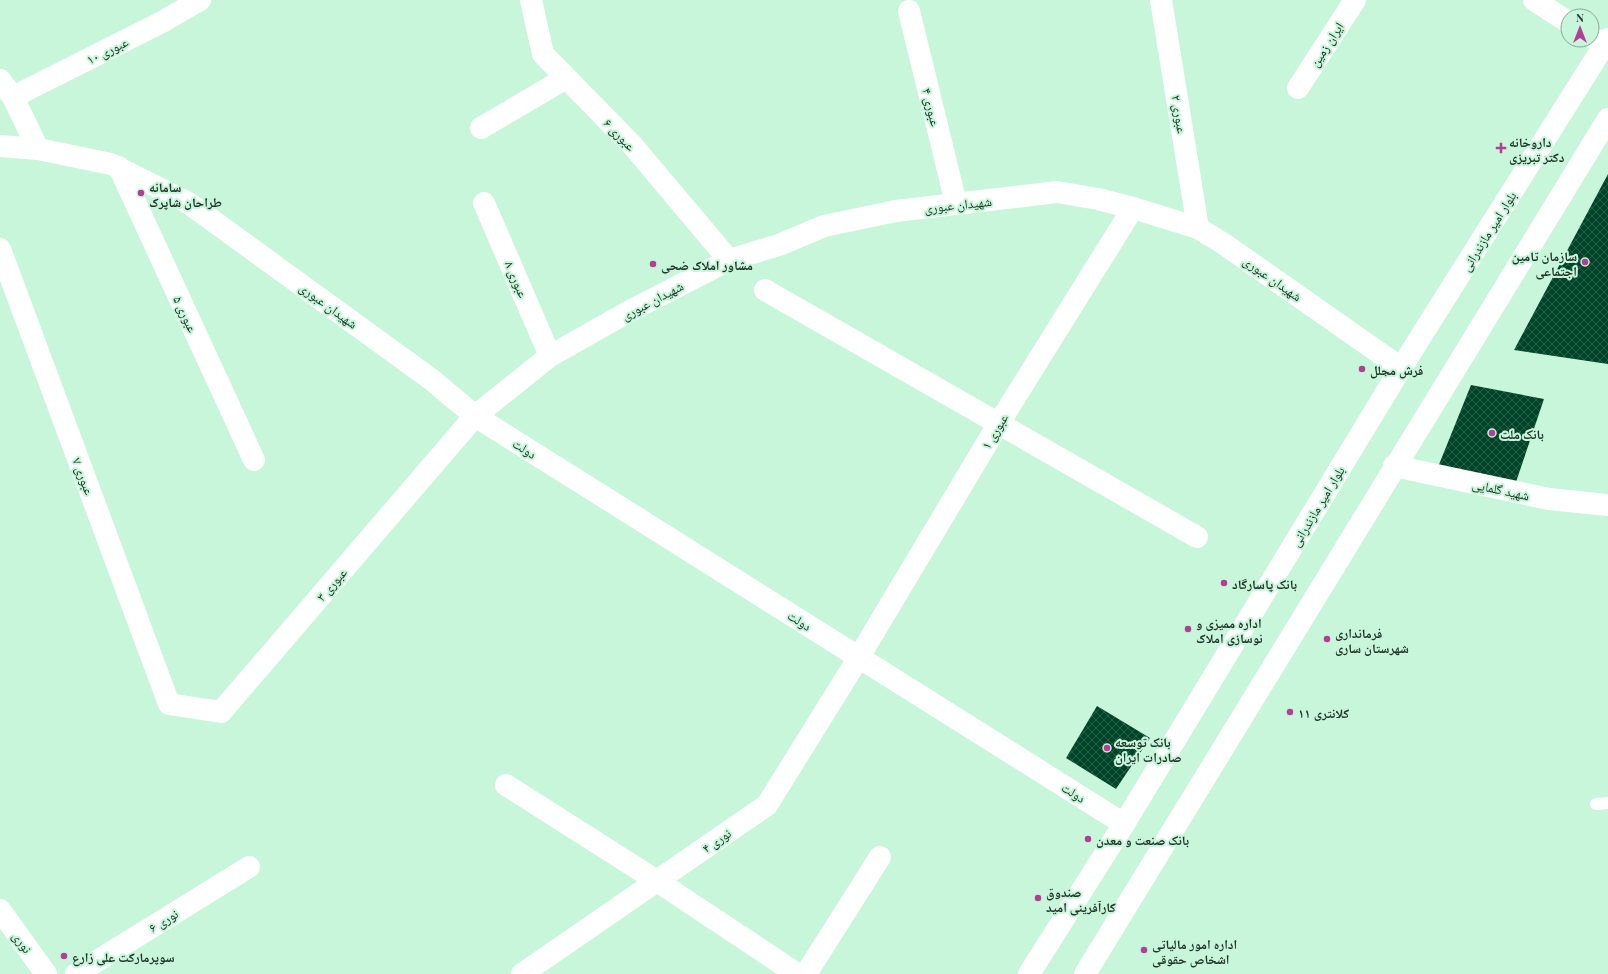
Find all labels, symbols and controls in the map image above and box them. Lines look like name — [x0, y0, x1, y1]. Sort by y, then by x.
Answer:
north arrow — [1560, 8, 1600, 48]
text: N — [1576, 10, 1584, 25]
street label: ایران زمین — [1305, 18, 1348, 70]
street label: عبوری ۱۰ — [83, 32, 132, 68]
street label: عبوری ۴ — [918, 86, 945, 128]
street label: عبوری ۲ — [1168, 94, 1191, 135]
street label: عبوری ۶ — [600, 114, 640, 155]
place label: داروخانه دکتر تبریزی — [1509, 133, 1565, 165]
marker: داروخانه دکتر تبریزی — [1496, 143, 1506, 153]
place label: سامانه طراحان شاپرک — [149, 178, 222, 211]
marker: سامانه طراحان شاپرک — [136, 188, 146, 198]
street label: بلوار امیر مازندرانی — [1457, 188, 1520, 275]
street label: شهیدان عبوری — [923, 192, 993, 217]
place label: سازمان تامین اجتماعی — [1512, 247, 1577, 280]
street label: شهیدان عبوری — [1240, 252, 1306, 305]
place label: مشاور املاک ضحی — [661, 256, 753, 274]
marker: سازمان تامین اجتماعی — [1580, 257, 1590, 267]
street label: عبوری ۸ — [501, 258, 533, 301]
marker: مشاور املاک ضحی — [648, 259, 658, 269]
street label: شهیدان عبوری — [618, 277, 686, 324]
street label: شهیدان عبوری — [296, 278, 361, 333]
street label: عبوری ۵ — [169, 293, 202, 336]
place label: فرش مجلل — [1370, 361, 1423, 379]
marker: فرش مجلل — [1357, 364, 1367, 374]
street label: عبوری ۱ — [977, 410, 1012, 452]
place label: بانک ملت — [1500, 425, 1544, 442]
marker: بانک ملت — [1487, 428, 1497, 438]
street label: دولت — [509, 434, 540, 463]
street label: عبوری ۷ — [68, 455, 99, 498]
street label: بلوار امیر مازندرانی — [1286, 463, 1349, 550]
street label: شهید گلمایی — [1471, 475, 1531, 504]
street label: عبوری ۳ — [312, 564, 351, 605]
place label: بانک پاسارگاد — [1232, 575, 1297, 593]
marker: بانک پاسارگاد — [1219, 578, 1229, 588]
street label: دولت — [784, 606, 815, 635]
place label: اداره ممیزی و نوسازی املاک — [1196, 614, 1263, 646]
marker: اداره ممیزی و نوسازی املاک — [1183, 624, 1193, 634]
place label: فرمانداری شهرستان ساری — [1335, 624, 1409, 656]
marker: فرمانداری شهرستان ساری — [1322, 634, 1332, 644]
place label: کلانتری ۱۱ — [1298, 704, 1350, 721]
marker: کلانتری ۱۱ — [1285, 707, 1295, 717]
place label: بانک توسعه صادرات ایران — [1115, 733, 1182, 765]
marker: بانک توسعه صادرات ایران — [1102, 743, 1112, 753]
street label: دولت — [1058, 778, 1089, 807]
street label: نوری ۴ — [698, 824, 734, 857]
place label: بانک صنعت و معدن — [1096, 831, 1190, 848]
marker: بانک صنعت و معدن — [1083, 834, 1093, 844]
place label: صندوق کارآفرینی امید — [1046, 883, 1116, 916]
marker: صندوق کارآفرینی امید — [1033, 893, 1043, 903]
street label: نوری ۶ — [145, 904, 182, 936]
street label: نوری — [9, 928, 37, 957]
place label: اداره امور مالیاتی اشخاص حقوقی — [1152, 935, 1237, 968]
marker: اداره امور مالیاتی اشخاص حقوقی — [1139, 945, 1149, 955]
place label: سوپرمارکت علی زارع — [72, 948, 175, 967]
marker: سوپرمارکت علی زارع — [59, 951, 69, 961]

